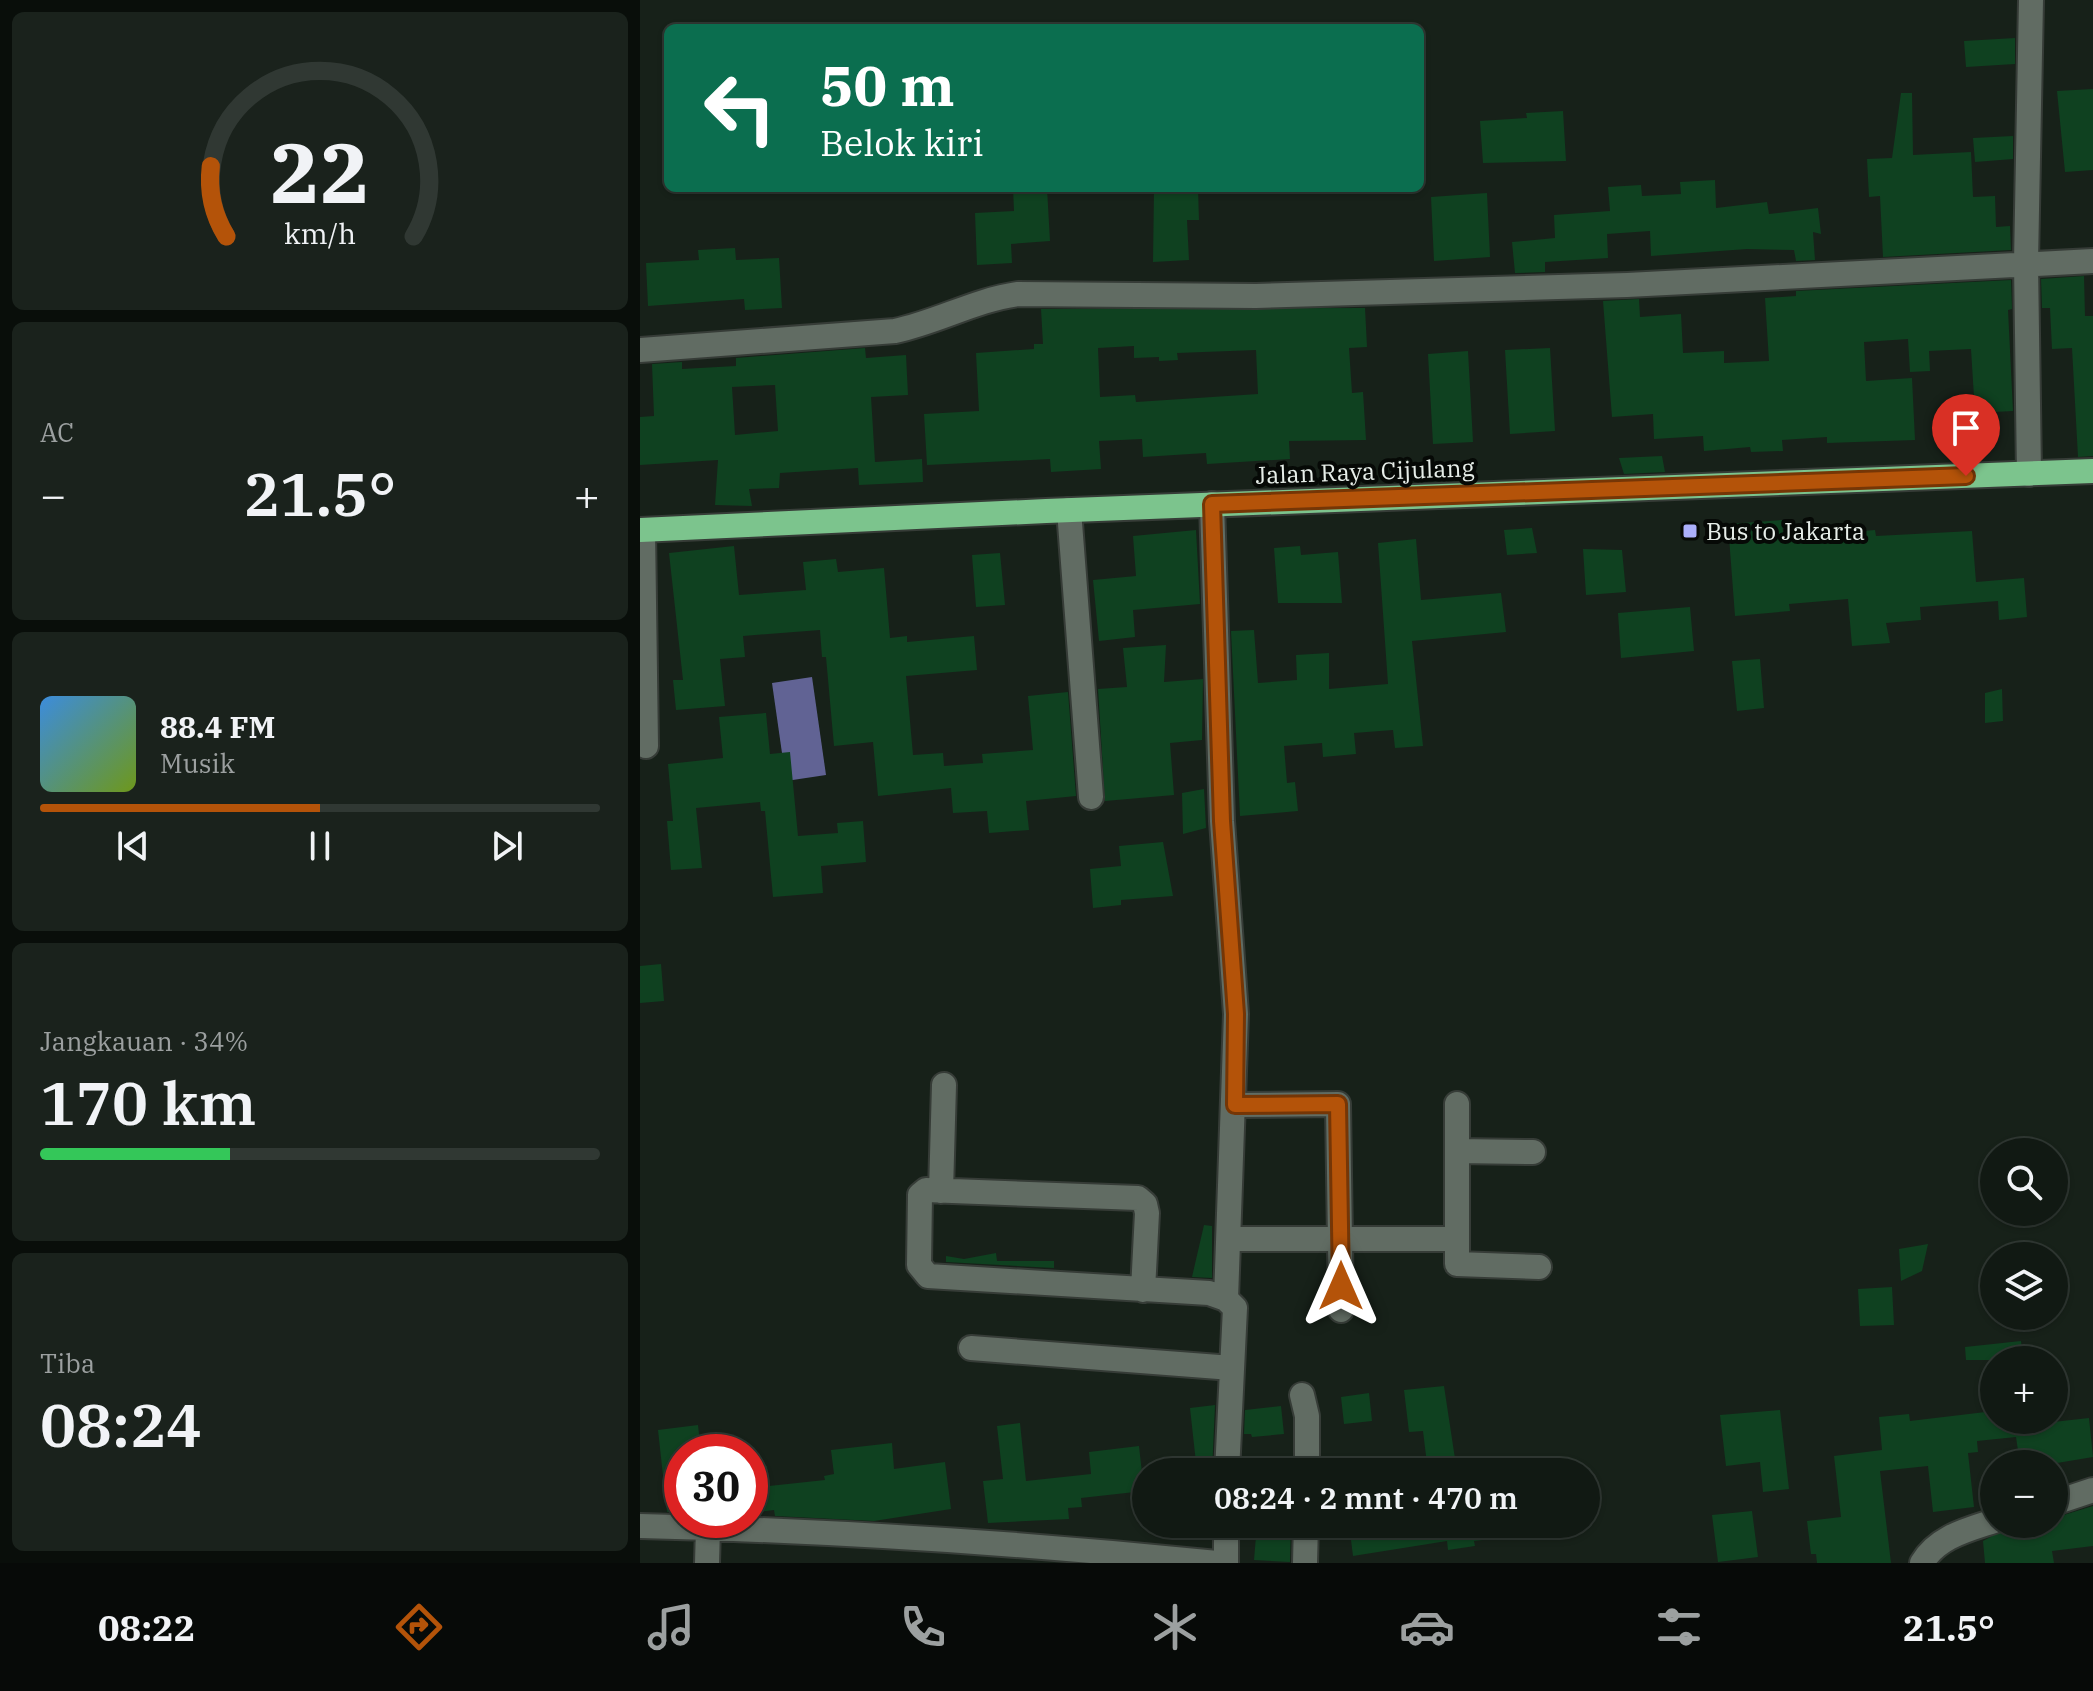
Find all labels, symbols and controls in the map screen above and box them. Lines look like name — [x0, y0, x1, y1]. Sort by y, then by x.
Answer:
text: 50 m — [820, 49, 955, 121]
icon: left — [688, 56, 792, 160]
text: 22 — [270, 118, 370, 226]
text: Belok kiri — [820, 119, 984, 166]
text: km/h — [284, 215, 356, 252]
pin — [1932, 394, 2000, 476]
icon: arrive — [1944, 406, 1988, 450]
text: AC — [40, 415, 74, 449]
street label: Jalan Raya Cijulang — [1255, 451, 1475, 491]
text: 21.5° — [244, 454, 396, 533]
text: − — [40, 466, 66, 523]
text: + — [574, 466, 600, 523]
place label: Bus to Jakarta — [1706, 515, 1865, 547]
marker: Bus to Jakarta — [1681, 522, 1699, 540]
text: 88.4 FM — [160, 707, 275, 746]
text: Musik — [160, 746, 235, 780]
icon: previous — [111, 824, 155, 868]
icon: pause — [298, 824, 342, 868]
icon: next — [485, 824, 529, 868]
text: Jangkauan · 34% — [40, 1024, 248, 1058]
text: 170 km — [40, 1063, 256, 1142]
map controls — [1980, 1138, 2068, 1538]
button: search — [1980, 1138, 2068, 1226]
button: layers — [1980, 1242, 2068, 1330]
position arrow — [1299, 1244, 1383, 1328]
text: Tiba — [40, 1346, 95, 1380]
button: + — [1980, 1346, 2068, 1434]
text: 08:24 — [40, 1385, 202, 1464]
speed limit sign: 30 — [664, 1434, 768, 1538]
button: − — [1980, 1450, 2068, 1538]
text: 08:24 · 2 mnt · 470 m — [1214, 1478, 1518, 1517]
icon: directions — [391, 1599, 447, 1655]
icon: music — [643, 1599, 699, 1655]
icon: phone — [895, 1599, 951, 1655]
icon: climate — [1147, 1599, 1203, 1655]
icon: car — [1399, 1599, 1455, 1655]
icon: filters — [1651, 1599, 1707, 1655]
text: 08:22 — [98, 1604, 195, 1651]
text: 21.5° — [1903, 1604, 1995, 1651]

